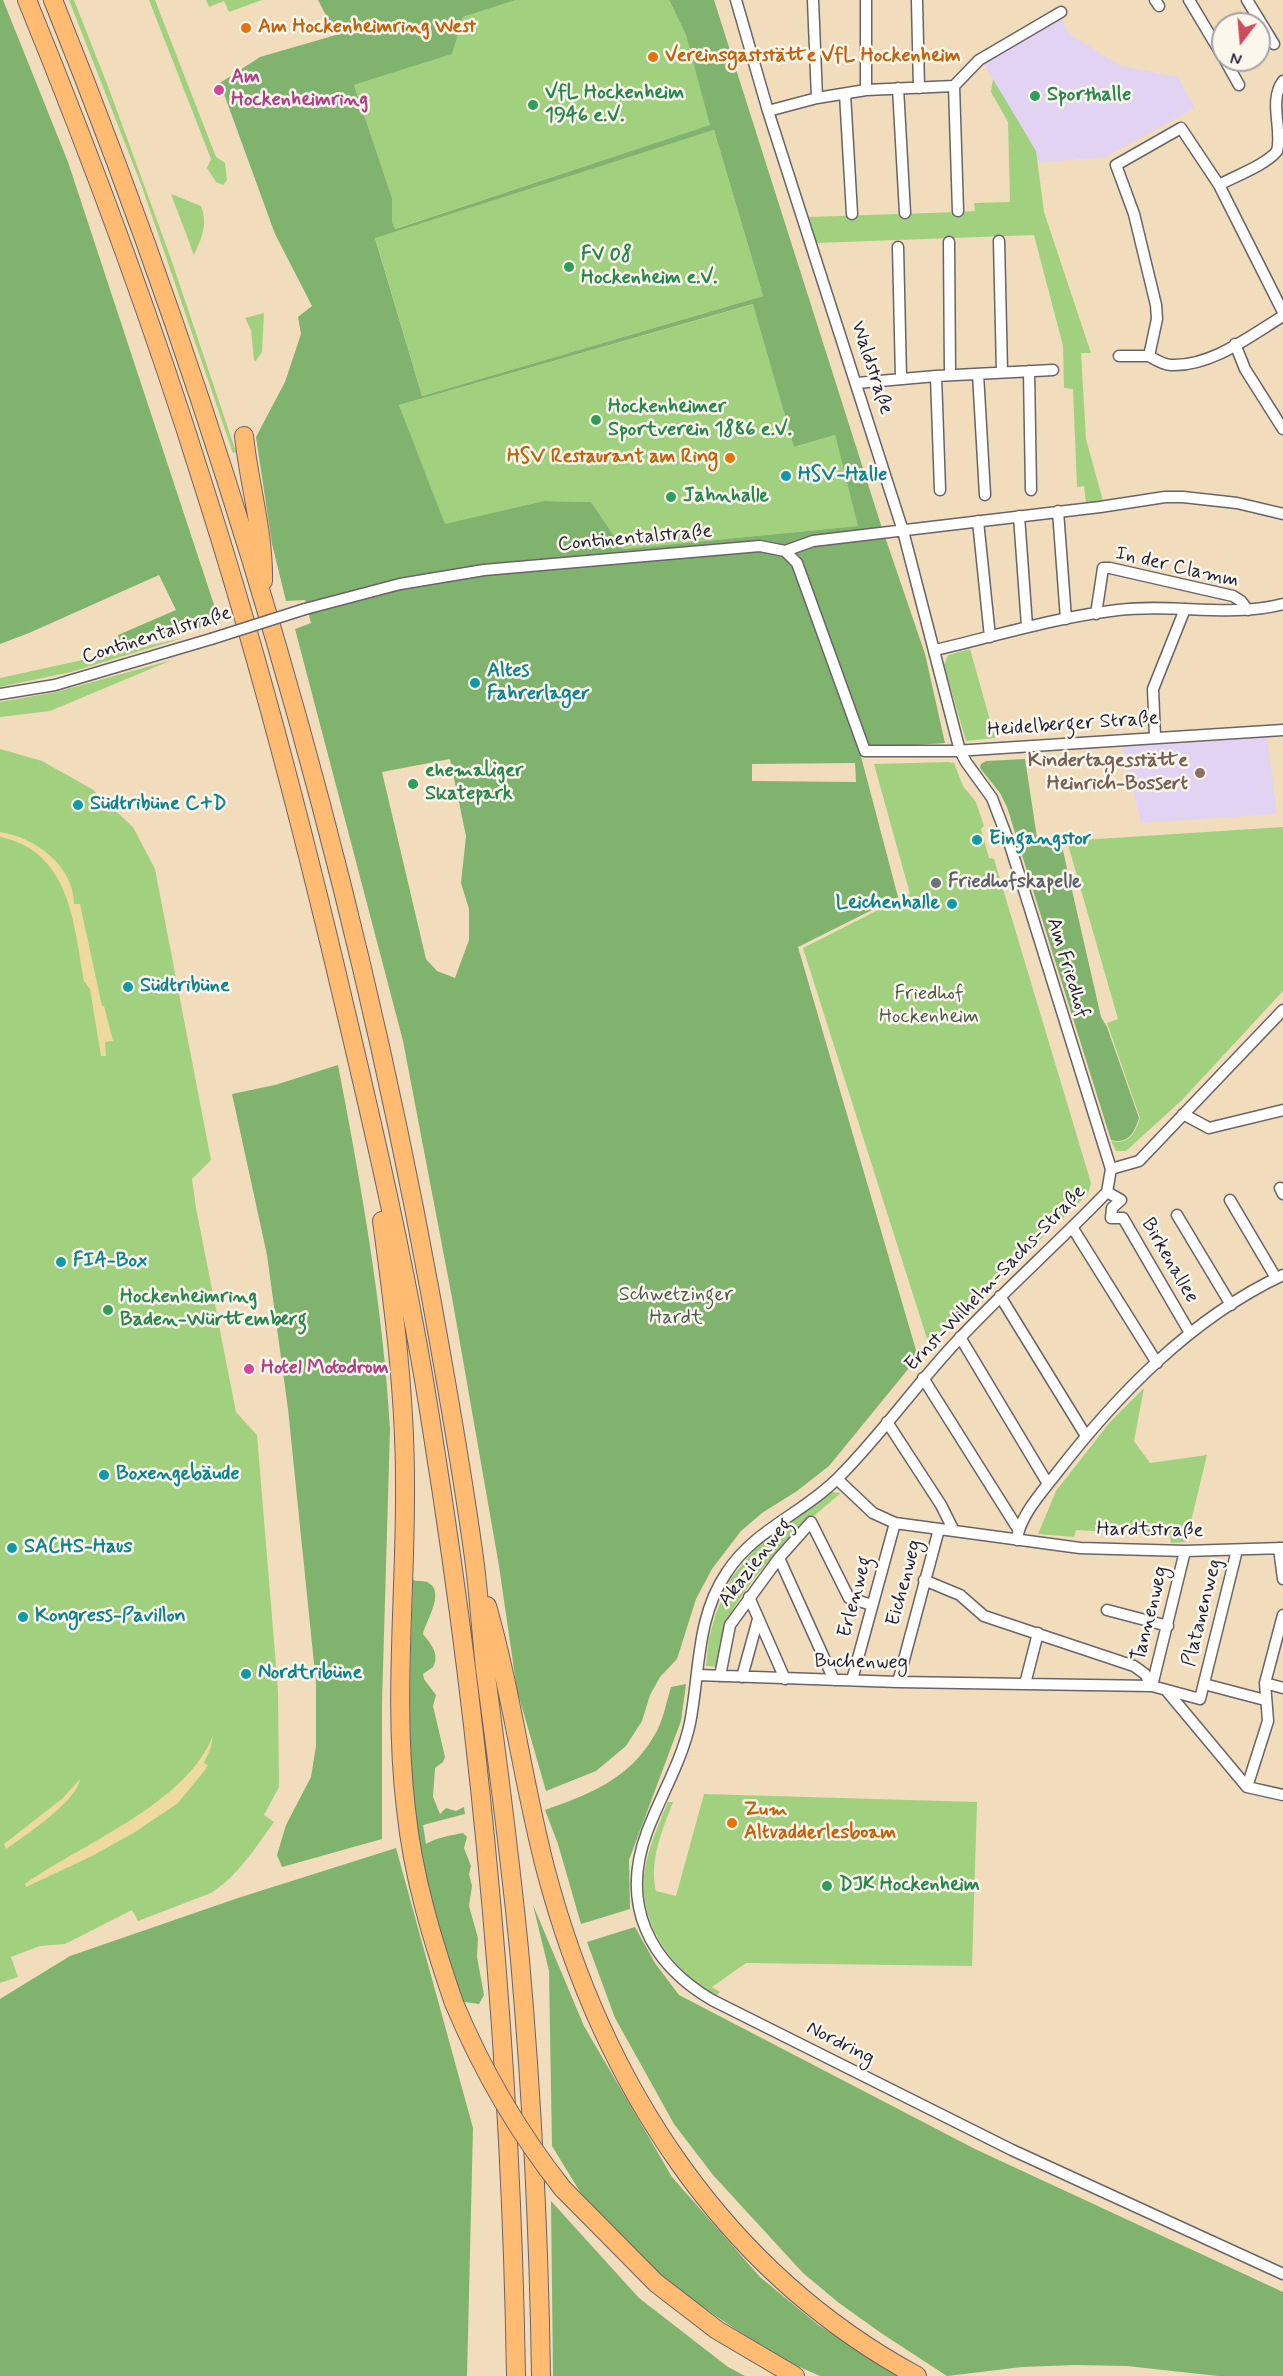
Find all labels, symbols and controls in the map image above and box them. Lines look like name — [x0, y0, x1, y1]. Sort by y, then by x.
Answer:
north arrow — [1211, 12, 1271, 72]
place label: Am Hockenheimring West — [258, 16, 476, 40]
marker: Am Hockenheimring West — [239, 21, 253, 35]
place label: Vereinsgaststätte VfL Hockenheim — [665, 45, 961, 69]
text: N — [1228, 46, 1244, 69]
marker: Vereinsgaststätte VfL Hockenheim — [646, 50, 660, 64]
place label: Am Hockenheimring — [231, 66, 368, 113]
place label: VfL Hockenheim 1946 e.V. — [545, 82, 684, 129]
marker: Am Hockenheimring — [212, 83, 226, 97]
place label: Sporthalle — [1047, 84, 1131, 108]
marker: Sporthalle — [1028, 89, 1042, 103]
marker: VfL Hockenheim 1946 e.V. — [526, 98, 540, 112]
place label: FV 08 Hockenheim e.V. — [581, 244, 718, 291]
marker: FV 08 Hockenheim e.V. — [562, 260, 576, 274]
street label: Waldstraße — [845, 318, 897, 418]
place label: Hockenheimer Sportverein 1886 e.V. — [608, 396, 792, 443]
marker: Hockenheimer Sportverein 1886 e.V. — [589, 413, 603, 427]
place label: HSV Restaurant am Ring — [507, 446, 718, 470]
marker: HSV Restaurant am Ring — [723, 451, 737, 465]
place label: HSV-Halle — [798, 464, 887, 488]
marker: HSV-Halle — [779, 469, 793, 483]
place label: Jahnhalle — [683, 485, 769, 509]
marker: Jahnhalle — [664, 490, 678, 504]
street label: Continentalstraße — [557, 520, 713, 558]
street label: In der Clamm — [1113, 542, 1241, 594]
street label: Continentalstraße — [79, 602, 235, 670]
place label: Altes Fahrerlager — [487, 660, 590, 707]
marker: Altes Fahrerlager — [468, 676, 482, 690]
street label: Heidelberger Straße — [987, 707, 1159, 743]
place label: Kindertagesstätte Heinrich-Bossert — [1028, 750, 1188, 797]
place label: ehemaliger Skatepark — [425, 760, 523, 807]
marker: Kindertagesstätte Heinrich-Bossert — [1193, 766, 1207, 780]
marker: ehemaliger Skatepark — [406, 777, 420, 791]
place label: Südtribüne C+D — [90, 793, 227, 817]
marker: Südtribüne C+D — [71, 798, 85, 812]
place label: Eingangstor — [989, 828, 1091, 852]
marker: Eingangstor — [970, 833, 984, 847]
place label: Friedhofskapelle — [948, 871, 1082, 895]
marker: Friedhofskapelle — [929, 876, 943, 890]
place label: Leichenhalle — [836, 892, 940, 916]
marker: Leichenhalle — [945, 897, 959, 911]
street label: Am Friedhof — [1040, 915, 1094, 1021]
place label: Südtribüne — [140, 975, 230, 999]
marker: Südtribüne — [121, 980, 135, 994]
park label: Friedhof Hockenheim — [879, 983, 979, 1030]
street label: Ernst-Wilhelm-Sachs-Straße — [901, 1181, 1091, 1377]
street label: Birkenallee — [1135, 1214, 1203, 1308]
place label: FIA-Box — [73, 1250, 147, 1274]
marker: FIA-Box — [54, 1255, 68, 1269]
park label: Schwetzinger Hardt — [619, 1284, 733, 1331]
place label: Hockenheimring Baden-Württemberg — [120, 1286, 307, 1333]
marker: Hockenheimring Baden-Württemberg — [101, 1303, 115, 1317]
place label: Hotel Motodrom — [261, 1357, 389, 1381]
marker: Hotel Motodrom — [242, 1362, 256, 1376]
place label: Boxengebäude — [116, 1463, 239, 1487]
marker: Boxengebäude — [97, 1468, 111, 1482]
street label: Akazienweg — [714, 1514, 798, 1612]
street label: Hardtstraße — [1096, 1518, 1204, 1544]
place label: SACHS-Haus — [24, 1536, 133, 1560]
street label: Eichenweg — [882, 1537, 928, 1629]
marker: SACHS-Haus — [5, 1541, 19, 1555]
street label: Erlenweg — [834, 1554, 878, 1640]
street label: Platanenweg — [1178, 1557, 1228, 1669]
street label: Tannenweg — [1128, 1564, 1174, 1664]
place label: Kongress-Pavillon — [35, 1605, 186, 1629]
marker: Kongress-Pavillon — [16, 1610, 30, 1624]
street label: Buchenweg — [814, 1650, 908, 1676]
place label: Nordtribüne — [258, 1662, 362, 1686]
marker: Nordtribüne — [239, 1667, 253, 1681]
place label: Zum Altvadderlesboam — [744, 1799, 896, 1846]
marker: Zum Altvadderlesboam — [725, 1816, 739, 1830]
place label: DJK Hockenheim — [839, 1874, 980, 1898]
marker: DJK Hockenheim — [820, 1879, 834, 1893]
street label: Nordring — [802, 2017, 878, 2071]

